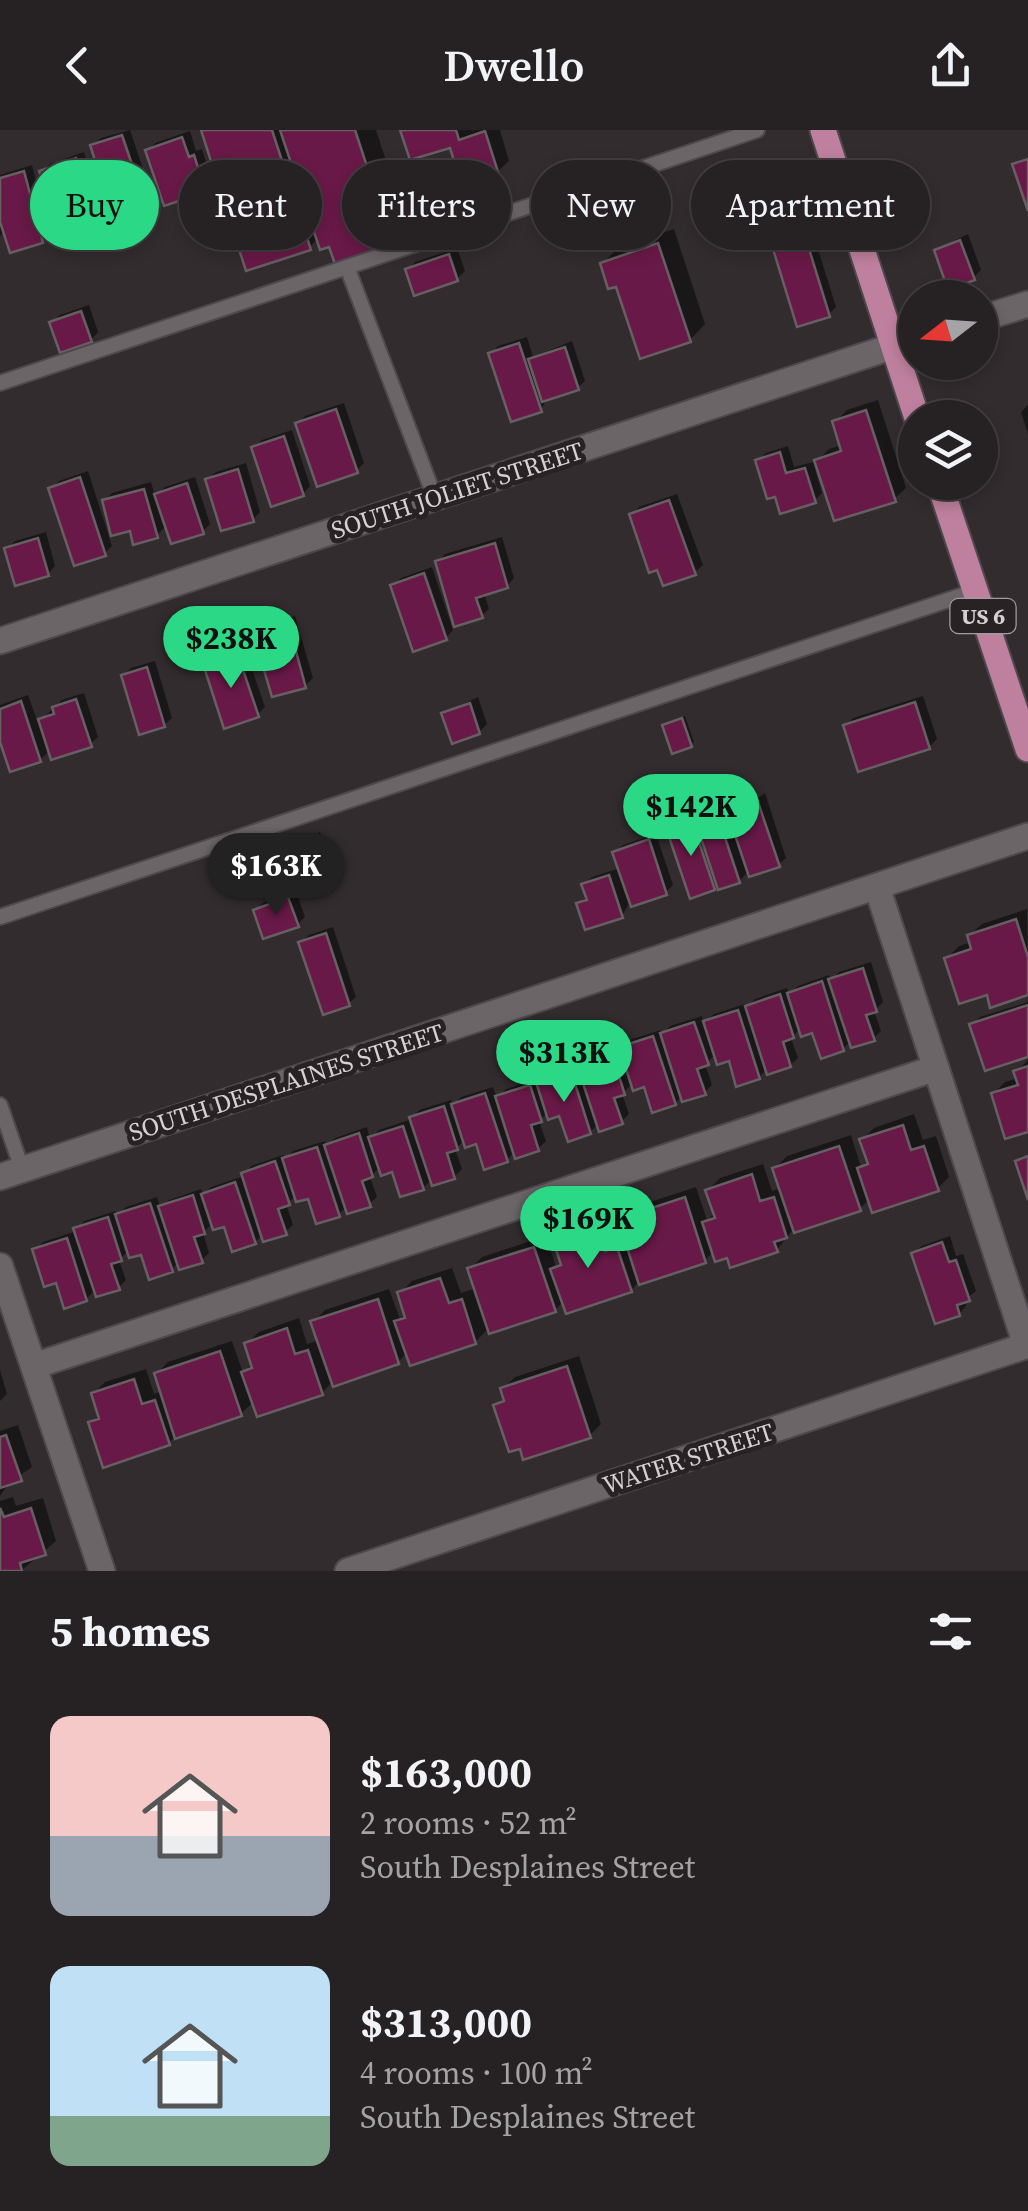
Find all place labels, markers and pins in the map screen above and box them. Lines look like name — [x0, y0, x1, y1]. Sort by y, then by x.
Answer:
pin: $238K — [161, 606, 301, 691]
pin: $142K — [621, 774, 761, 859]
pin: $163K — [206, 833, 346, 918]
pin: $313K — [494, 1020, 634, 1105]
pin: $169K — [518, 1186, 658, 1271]

